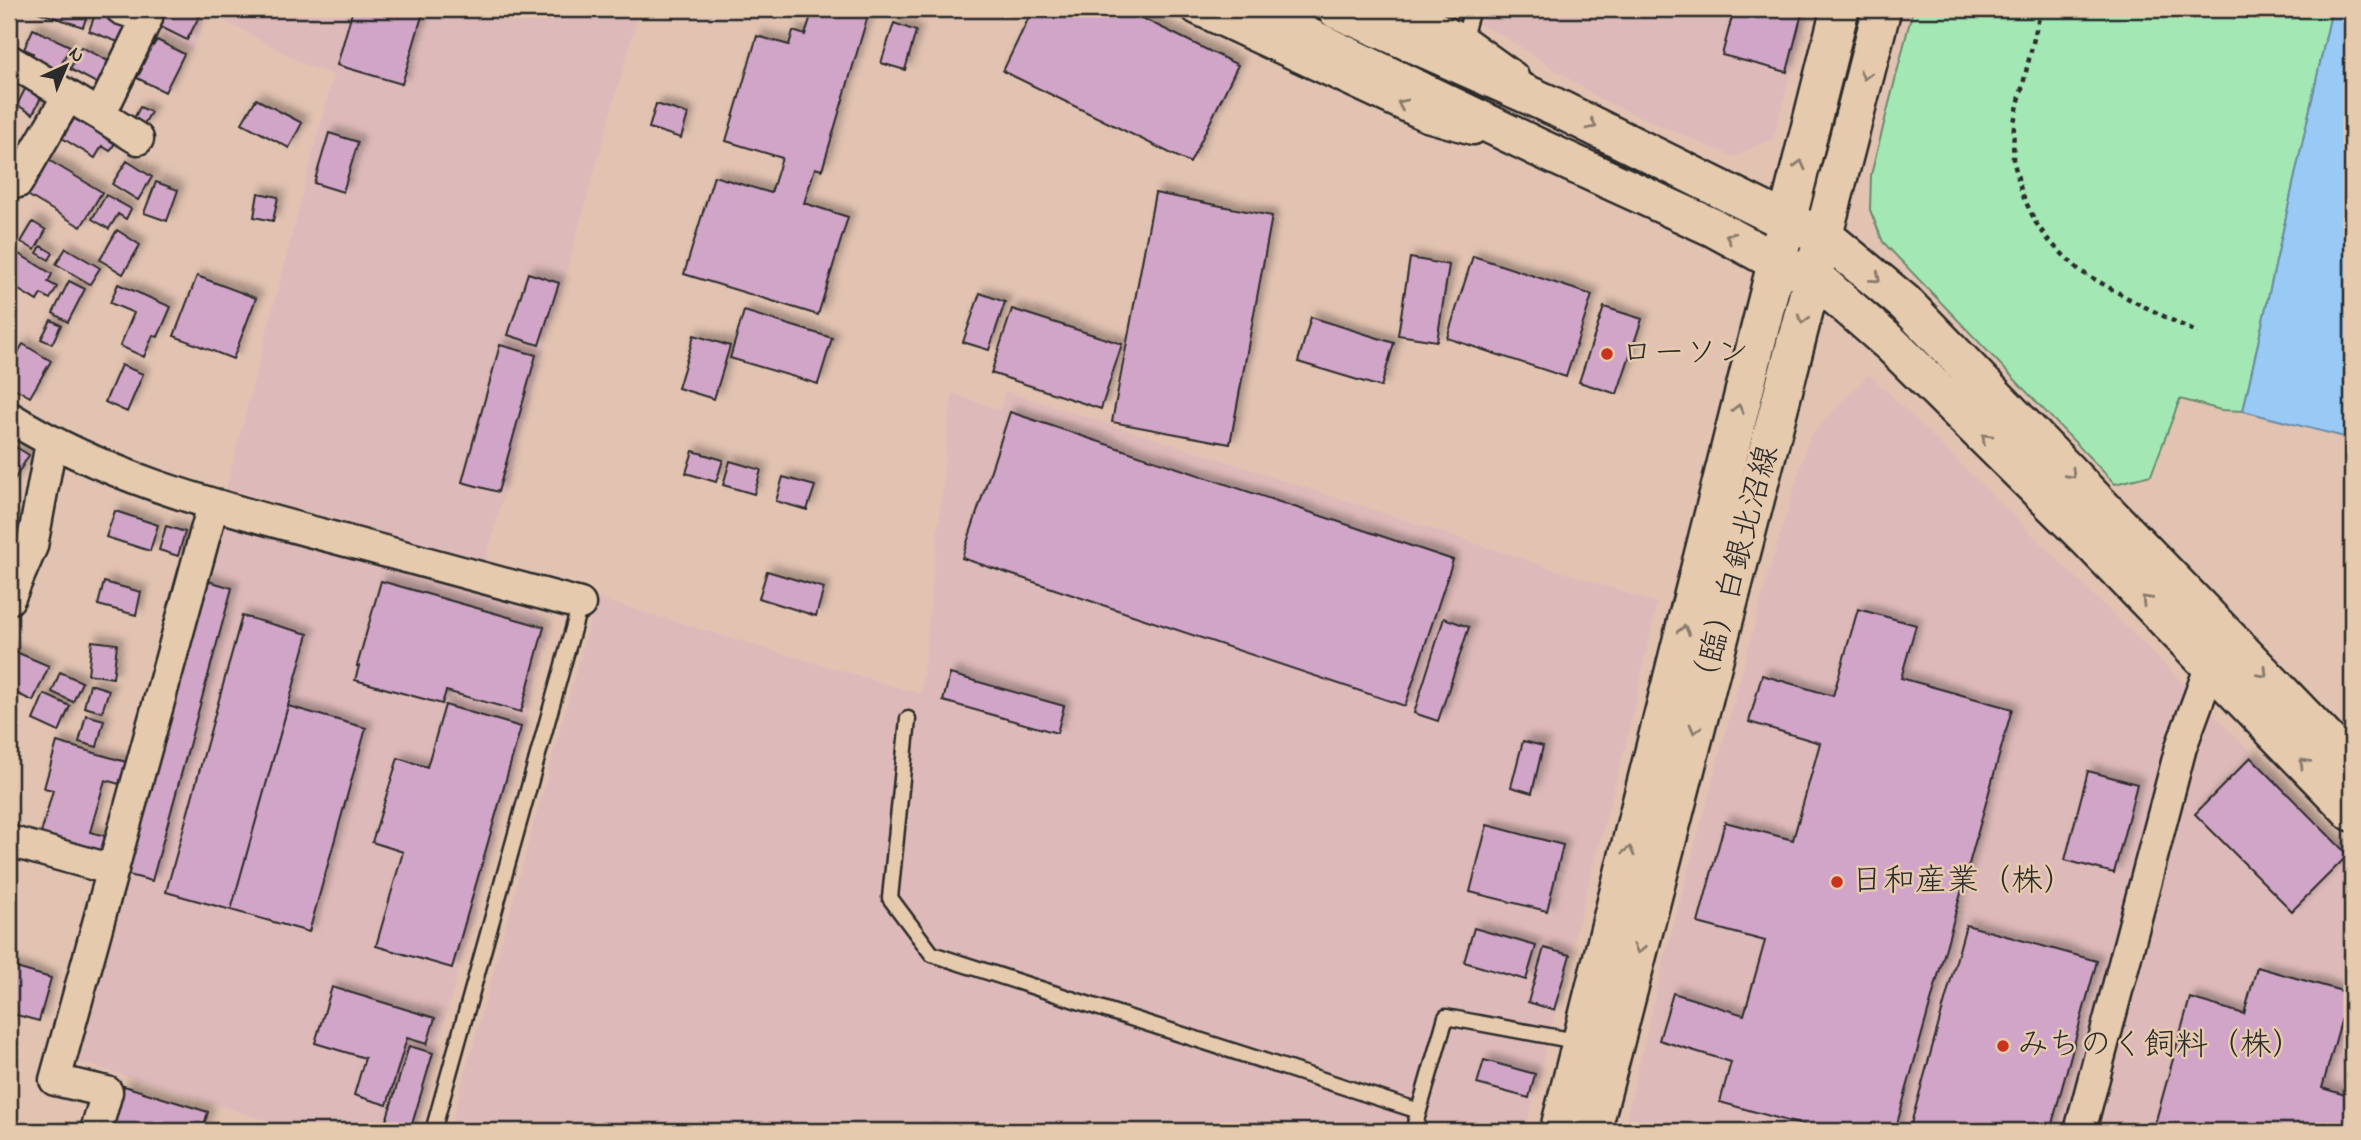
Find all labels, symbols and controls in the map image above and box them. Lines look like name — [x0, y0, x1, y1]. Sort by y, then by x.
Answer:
north arrow — [32, 32, 102, 102]
text: N — [62, 41, 90, 70]
one-way arrow — [1859, 69, 1873, 81]
one-way arrow — [1397, 98, 1409, 112]
one-way arrow — [1585, 117, 1597, 131]
one-way arrow — [1792, 159, 1806, 171]
one-way arrow — [1725, 232, 1737, 245]
one-way arrow — [1868, 270, 1880, 283]
one-way arrow — [1797, 313, 1811, 325]
place label: ローソン — [1621, 331, 1749, 378]
marker: ローソン — [1599, 346, 1615, 362]
one-way arrow — [1730, 403, 1745, 415]
one-way arrow — [1982, 434, 1994, 446]
street label: （臨）白銀北沼線 — [1681, 440, 1793, 700]
one-way arrow — [2062, 466, 2075, 479]
one-way arrow — [2142, 595, 2155, 608]
one-way arrow — [1676, 624, 1690, 636]
one-way arrow — [2254, 665, 2267, 678]
one-way arrow — [1689, 723, 1704, 735]
one-way arrow — [2300, 758, 2313, 771]
one-way arrow — [1621, 845, 1635, 857]
place label: 日和産業（株） — [1851, 859, 2075, 906]
marker: 日和産業（株） — [1829, 874, 1845, 890]
one-way arrow — [1632, 943, 1647, 955]
place label: みちのく飼料（株） — [2017, 1023, 2304, 1070]
marker: みちのく飼料（株） — [1995, 1038, 2011, 1054]

